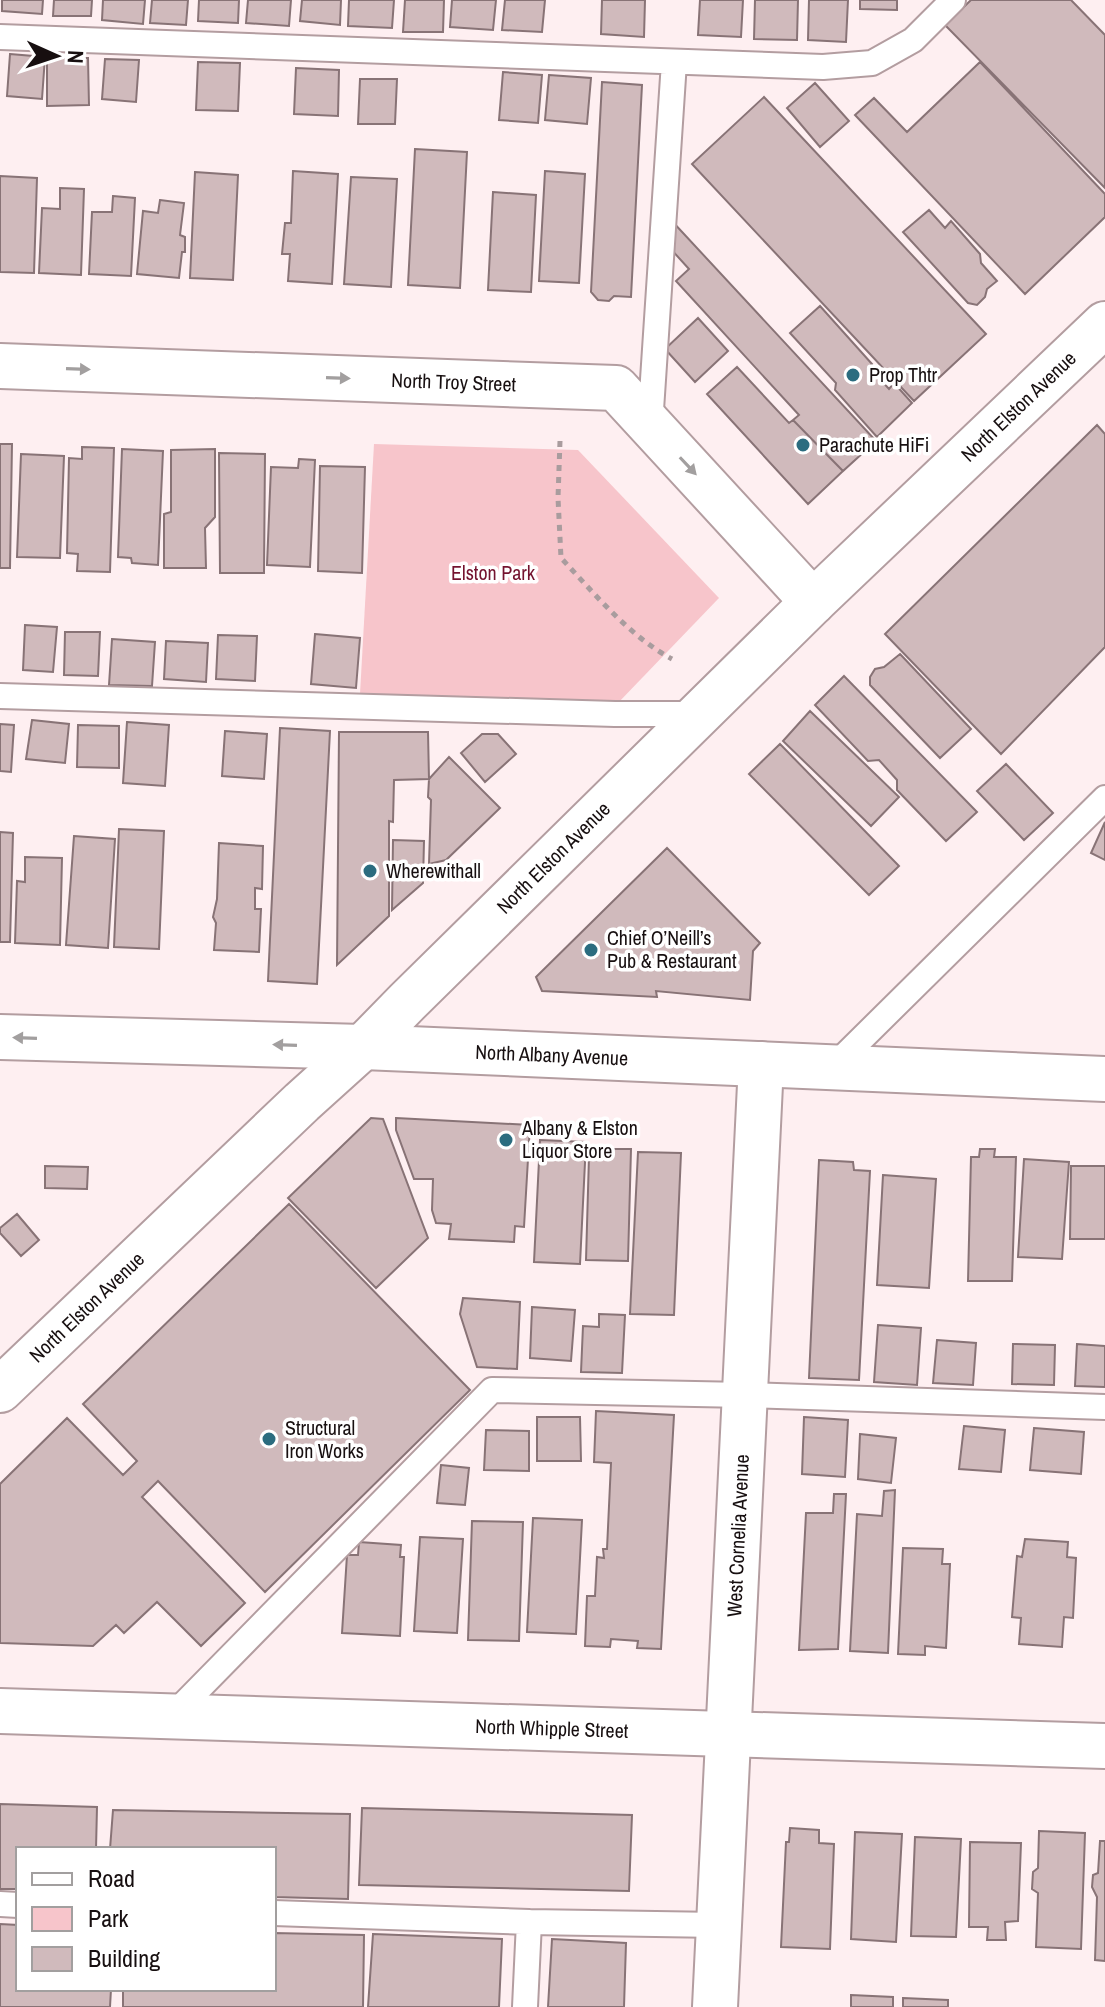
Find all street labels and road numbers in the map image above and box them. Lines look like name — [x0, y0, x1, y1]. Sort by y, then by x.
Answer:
street label: North Elston Avenue — [955, 345, 1081, 467]
street label: North Troy Street — [391, 366, 517, 397]
street label: North Elston Avenue — [490, 795, 616, 919]
street label: North Albany Avenue — [475, 1038, 629, 1071]
street label: North Elston Avenue — [23, 1246, 150, 1368]
street label: West Cornelia Avenue — [720, 1454, 755, 1617]
street label: North Whipple Street — [475, 1712, 629, 1744]

